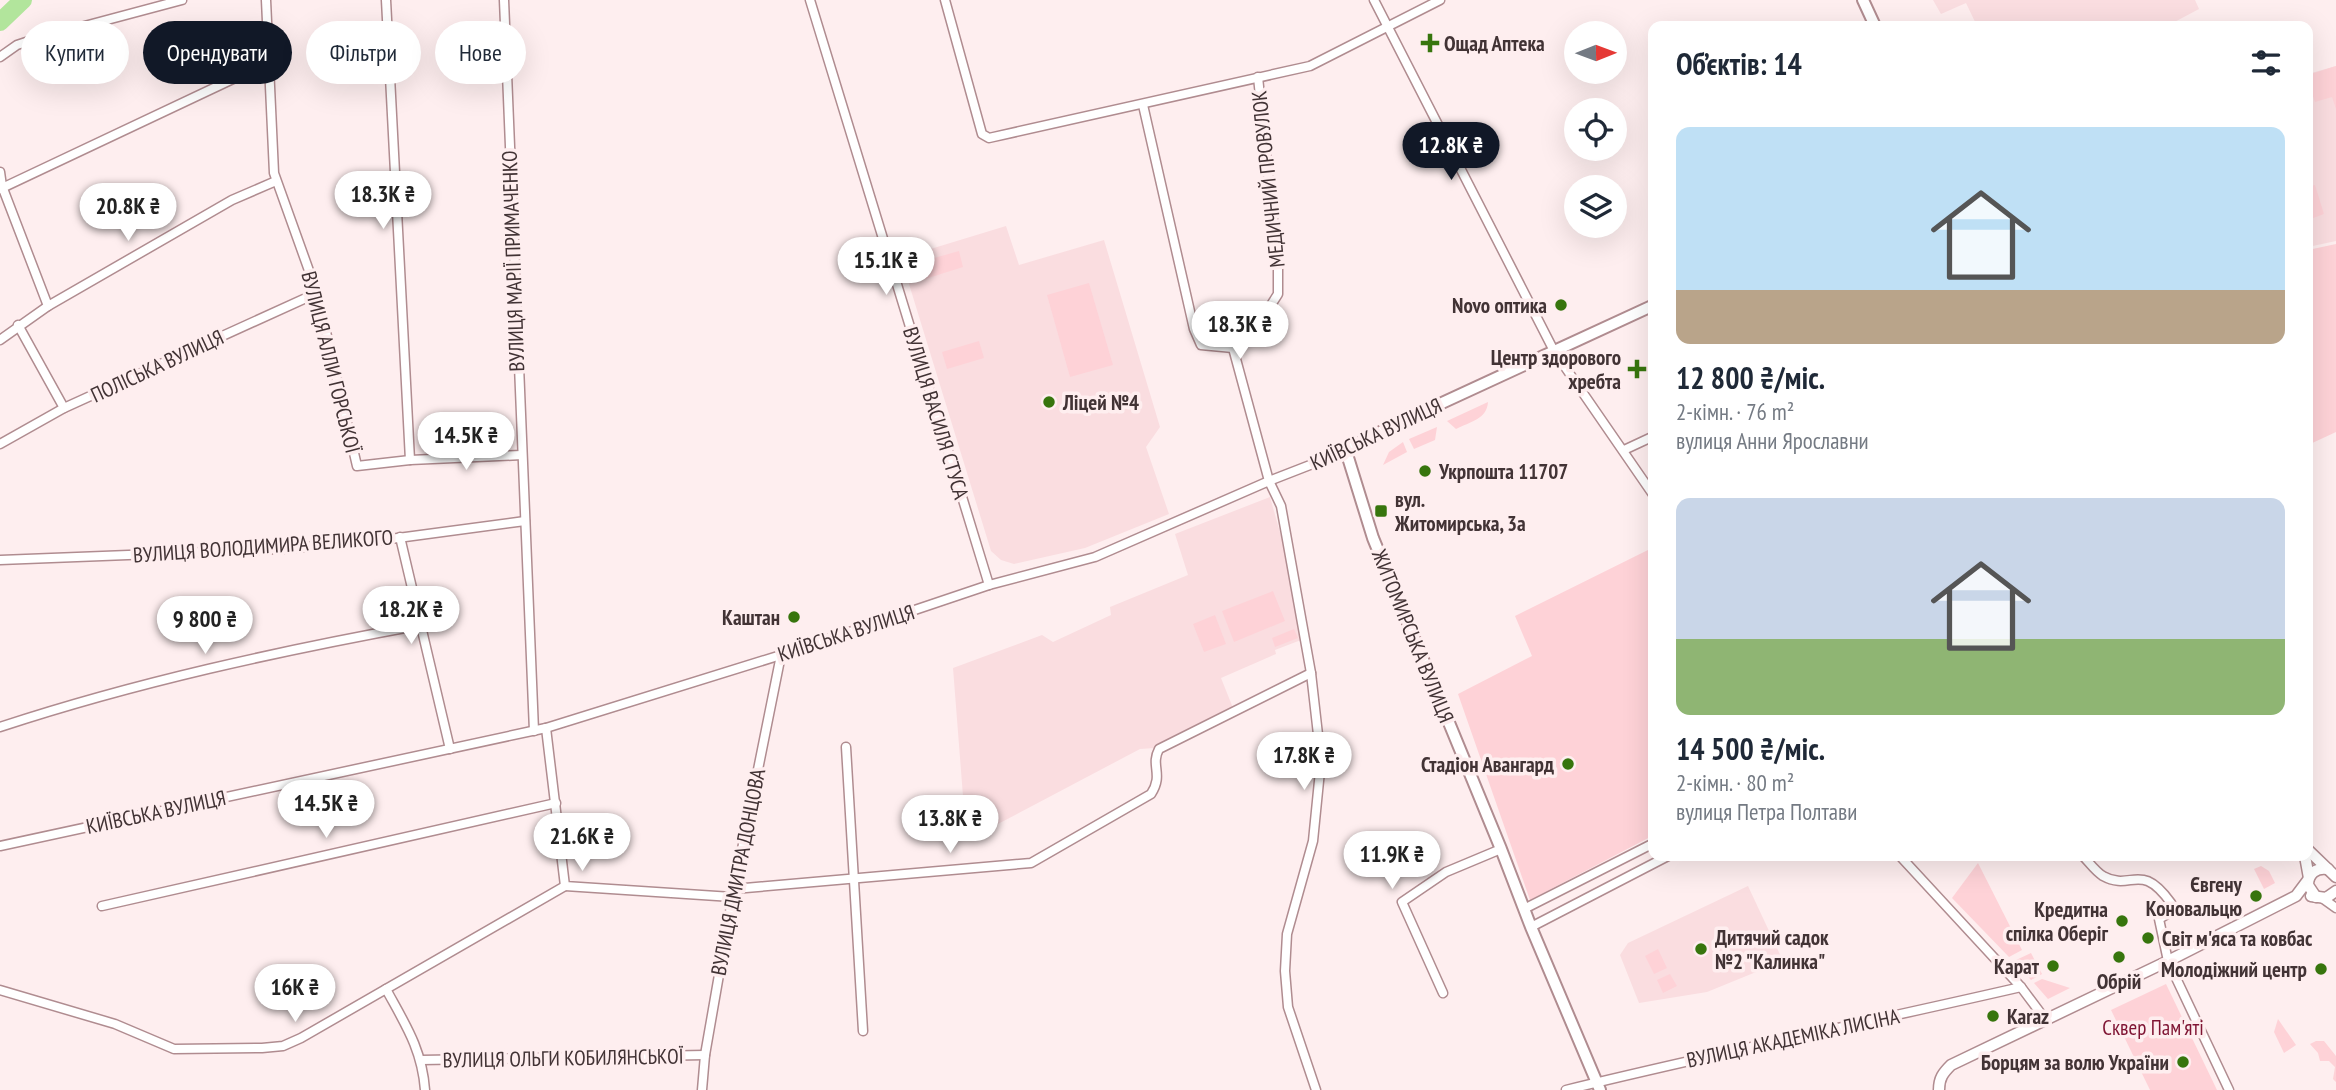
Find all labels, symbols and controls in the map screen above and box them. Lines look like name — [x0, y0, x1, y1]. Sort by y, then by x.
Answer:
chip: Купити — [21, 21, 129, 84]
chip: Орендувати — [143, 21, 292, 84]
chip: Фільтри — [306, 21, 421, 84]
chip: Нове — [435, 21, 526, 84]
north arrow — [1564, 21, 1628, 84]
map controls — [1564, 21, 1627, 238]
place label: Ощад Аптека — [1444, 30, 1545, 57]
marker: Ощад Аптека — [1422, 35, 1438, 51]
text: Об’єктів: 14 — [1676, 44, 1802, 83]
icon: filters — [2247, 44, 2285, 82]
street label: МЕДИЧНИЙ ПРОВУЛОК — [1245, 89, 1291, 269]
button: locate — [1564, 98, 1627, 161]
pin: 12.8K ₴ — [1386, 122, 1516, 182]
text: 12.8K ₴ — [1419, 130, 1483, 159]
street label: ВУЛИЦЯ МАРІЇ ПРИМАЧЕНКО — [496, 150, 530, 372]
pin: 18.3K ₴ — [318, 172, 448, 231]
icon: home — [1918, 172, 2044, 298]
button: layers — [1564, 175, 1627, 238]
text: 18.3K ₴ — [351, 179, 415, 208]
pin: 20.8K ₴ — [63, 184, 193, 243]
text: 20.8K ₴ — [96, 191, 160, 220]
pin: 15.1K ₴ — [821, 238, 951, 297]
text: 15.1K ₴ — [854, 245, 918, 274]
street label: ВУЛИЦЯ АЛЛИ ГОРСЬКОЇ — [295, 268, 367, 456]
place label: Novo оптика — [1452, 292, 1547, 319]
marker: Novo оптика — [1553, 297, 1569, 313]
pin: 18.3K ₴ — [1175, 302, 1305, 361]
text: 18.3K ₴ — [1208, 309, 1272, 338]
street label: ПОЛІСЬКА ВУЛИЦЯ — [86, 323, 228, 409]
street label: ВУЛИЦЯ ВАСИЛЯ СТУСА — [897, 324, 975, 502]
place label: Центр здорового хребта — [1491, 344, 1621, 395]
text: 12 800 ₴/міс. — [1676, 358, 1825, 397]
marker: Центр здорового хребта — [1627, 359, 1647, 379]
place label: Ліцей №4 — [1062, 389, 1139, 416]
street label: КИЇВСЬКА ВУЛИЦЯ — [1306, 392, 1446, 476]
marker: Ліцей №4 — [1041, 394, 1057, 410]
text: 2-кімн. · 76 m² — [1676, 397, 1794, 426]
pin: 14.5K ₴ — [401, 412, 531, 472]
text: 14.5K ₴ — [434, 420, 498, 449]
text: вулиця Анни Ярославни — [1676, 426, 1869, 455]
place label: Укрпошта 11707 — [1438, 458, 1568, 485]
marker: Укрпошта 11707 — [1417, 463, 1433, 479]
place label: вул. Житомирська, 3а — [1394, 486, 1526, 537]
marker: вул. Житомирська, 3а — [1373, 503, 1389, 519]
street label: ВУЛИЦЯ ВОЛОДИМИРА ВЕЛИКОГО — [132, 523, 394, 569]
icon: home — [1918, 543, 2044, 669]
street label: ЖИТОМИРСЬКА ВУЛИЦЯ — [1366, 544, 1460, 727]
pin: 18.2K ₴ — [346, 586, 476, 646]
text: 18.2K ₴ — [379, 594, 443, 623]
pin: 9 800 ₴ — [140, 596, 270, 656]
street label: КИЇВСЬКА ВУЛИЦЯ — [774, 598, 918, 668]
text: 9 800 ₴ — [173, 604, 237, 633]
place label: Каштан — [722, 604, 780, 631]
marker: Каштан — [786, 609, 802, 625]
text: 14 500 ₴/міс. — [1676, 729, 1825, 768]
pin: 17.8K ₴ — [1239, 732, 1369, 792]
text: 17.8K ₴ — [1273, 740, 1335, 769]
place label: Стадіон Авангард — [1421, 751, 1554, 778]
marker: Стадіон Авангард — [1560, 756, 1576, 772]
street label: ВУЛИЦЯ ДМИТРА ДОНЦОВА — [705, 766, 771, 978]
text: 2-кімн. · 80 m² — [1676, 768, 1794, 797]
pin: 14.5K ₴ — [261, 780, 391, 840]
street label: КИЇВСЬКА ВУЛИЦЯ — [84, 784, 228, 840]
text: 14.5K ₴ — [294, 788, 358, 817]
pin: 13.8K ₴ — [885, 796, 1015, 855]
text: вулиця Петра Полтави — [1676, 797, 1857, 826]
text: 13.8K ₴ — [918, 803, 982, 832]
pin: 21.6K ₴ — [517, 814, 647, 873]
text: 21.6K ₴ — [550, 821, 614, 850]
pin: 11.9K ₴ — [1327, 832, 1457, 891]
text: 11.9K ₴ — [1360, 839, 1424, 868]
place label: Євгену Коновальцю — [2146, 871, 2243, 922]
marker: Євгену Коновальцю — [2248, 888, 2264, 904]
place label: Кредитна спілка Оберіг — [2006, 896, 2108, 947]
marker: Кредитна спілка Оберіг — [2114, 913, 2130, 929]
place label: Дитячий садок №2 "Калинка" — [1715, 924, 1829, 975]
place label: Світ м'яса та ковбас — [2162, 925, 2313, 952]
marker: Світ м'яса та ковбас — [2140, 930, 2156, 946]
marker: Дитячий садок №2 "Калинка" — [1693, 941, 1709, 957]
marker: Обрій — [2111, 949, 2127, 965]
place label: Карат — [1994, 953, 2040, 980]
place label: Молодіжний центр — [2161, 956, 2307, 983]
marker: Карат — [2045, 958, 2061, 974]
marker: Молодіжний центр — [2313, 961, 2329, 977]
pin: 16K ₴ — [246, 964, 344, 1024]
place label: Обрій — [2097, 968, 2141, 995]
text: 16K ₴ — [270, 972, 320, 1001]
street label: ВУЛИЦЯ АКАДЕМІКА ЛИСІНА — [1684, 1002, 1902, 1074]
place label: Karaz — [2007, 1003, 2049, 1030]
marker: Karaz — [1985, 1008, 2001, 1024]
park label: Сквер Пам'яті — [2102, 1014, 2204, 1041]
street label: ВУЛИЦЯ ОЛЬГИ КОБИЛЯНСЬКОЇ — [442, 1042, 684, 1074]
place label: Борцям за волю України — [1981, 1049, 2169, 1076]
marker: Борцям за волю України — [2175, 1054, 2191, 1070]

